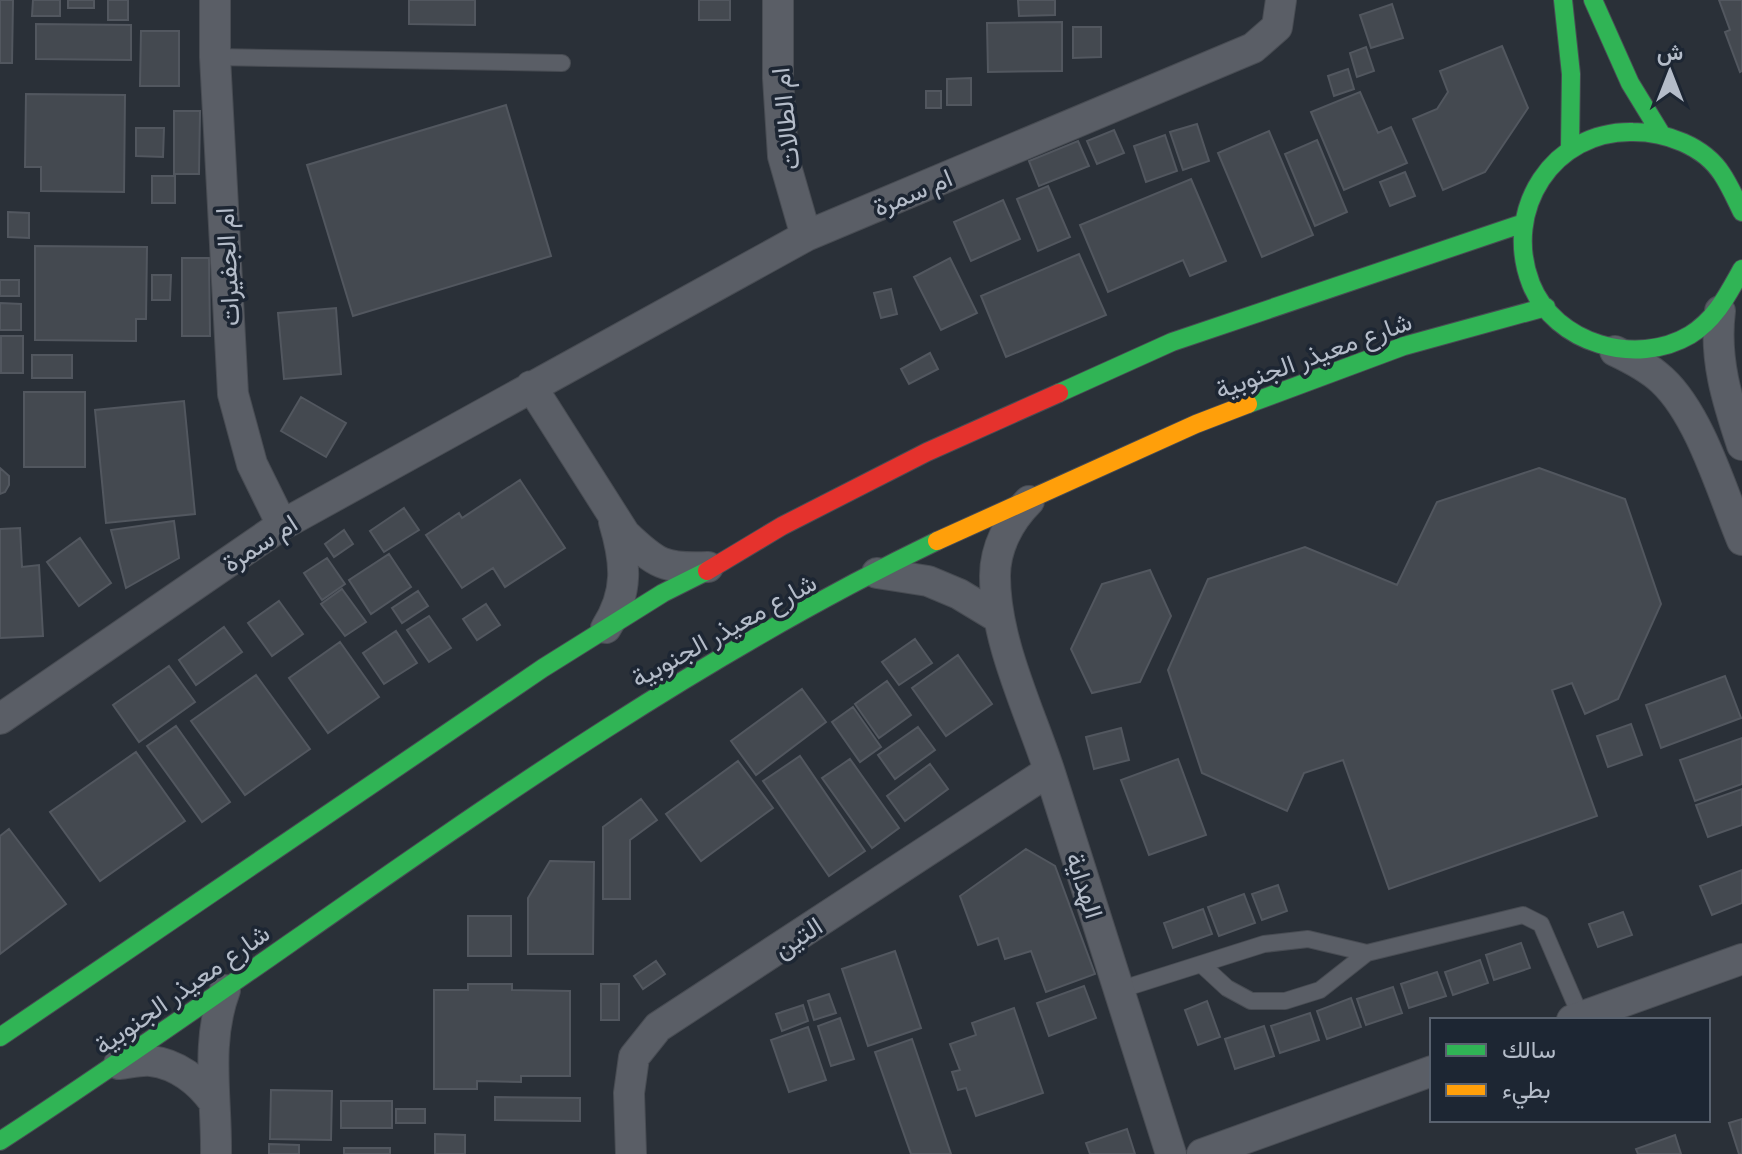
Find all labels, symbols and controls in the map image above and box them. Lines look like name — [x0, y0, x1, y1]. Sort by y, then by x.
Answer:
north arrow — [1630, 32, 1710, 112]
text: ش — [1657, 38, 1683, 66]
street label: ام الطالات — [763, 66, 808, 172]
street label: ام سمرة — [868, 161, 957, 224]
street label: ام الجفيرات — [207, 207, 248, 327]
street label: شارع معيذر الجنوبية — [1210, 304, 1417, 408]
street label: ام سمرة — [216, 506, 304, 580]
street label: شارع معيذر الجنوبية — [625, 565, 823, 696]
street label: الهداية — [1059, 848, 1111, 923]
street label: التين — [767, 909, 828, 965]
street label: شارع معيذر الجنوبية — [87, 916, 277, 1063]
legend — [1430, 1018, 1710, 1122]
text: سالك — [1502, 1034, 1556, 1063]
text: بطيء — [1502, 1074, 1551, 1109]

